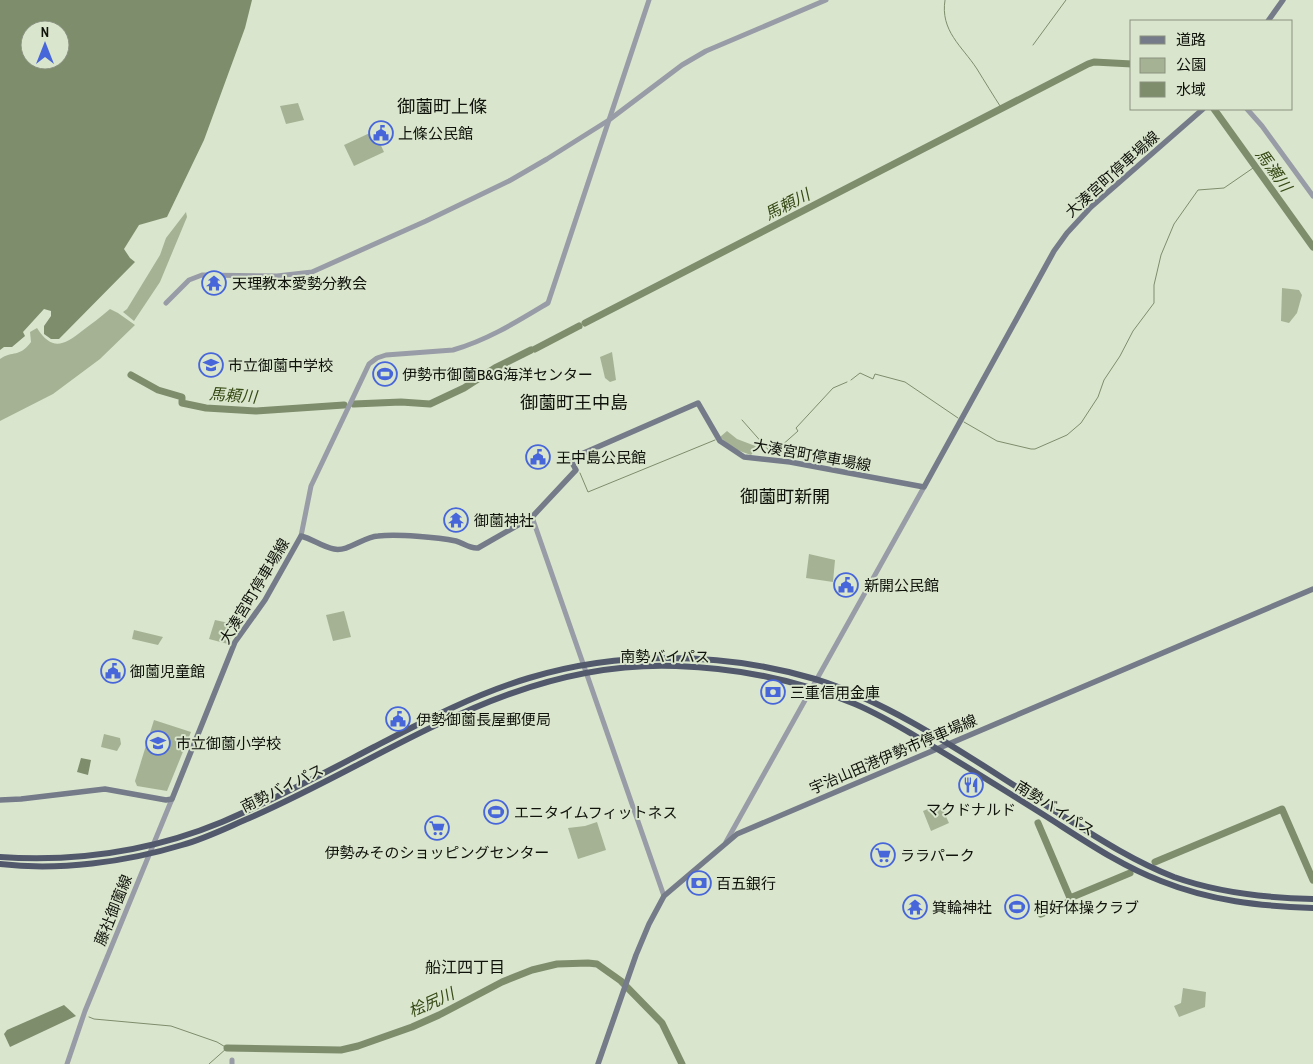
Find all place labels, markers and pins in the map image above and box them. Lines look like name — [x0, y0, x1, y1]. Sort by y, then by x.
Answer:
public building icon: 上條公民館 — [368, 120, 394, 146]
place label: 上條公民館 — [398, 123, 473, 144]
temple icon: 天理教本愛勢分教会 — [201, 270, 227, 296]
place label: 天理教本愛勢分教会 — [232, 273, 367, 294]
school or university icon: 市立御薗中学校 — [198, 352, 224, 378]
place label: 市立御薗中学校 — [228, 355, 333, 376]
sports icon: 伊勢市御薗B&G海洋センター — [372, 361, 398, 387]
place label: 伊勢市御薗B&G海洋センター — [402, 364, 593, 385]
public building icon: 王中島公民館 — [525, 444, 551, 470]
place label: 王中島公民館 — [556, 447, 646, 468]
temple icon: 御薗神社 — [443, 507, 469, 533]
place label: 御薗神社 — [474, 510, 534, 531]
public building icon: 新開公民館 — [833, 572, 859, 598]
place label: 新開公民館 — [864, 575, 939, 596]
public building icon: 御薗児童館 — [100, 658, 126, 684]
place label: 御薗児童館 — [130, 661, 205, 682]
bank icon: 三重信用金庫 — [760, 679, 786, 705]
place label: 三重信用金庫 — [790, 682, 880, 703]
public building icon: 伊勢御薗長屋郵便局 — [385, 706, 411, 732]
place label: 伊勢御薗長屋郵便局 — [416, 709, 551, 730]
school or university icon: 市立御薗小学校 — [145, 730, 171, 756]
place label: 市立御薗小学校 — [176, 733, 281, 754]
restaurant icon: マクドナルド — [958, 772, 984, 798]
sports icon: エニタイムフィットネス — [483, 799, 509, 825]
place label: マクドナルド — [926, 799, 1016, 820]
place label: エニタイムフィットネス — [514, 802, 678, 823]
supermarket icon: 伊勢みそのショッピングセンター — [424, 815, 450, 841]
place label: 伊勢みそのショッピングセンター — [324, 842, 550, 863]
supermarket icon: ララパーク — [870, 842, 896, 868]
place label: ララパーク — [900, 845, 975, 866]
bank icon: 百五銀行 — [686, 870, 712, 896]
place label: 百五銀行 — [716, 873, 776, 894]
temple icon: 箕輪神社 — [902, 894, 928, 920]
sports icon: 相好体操クラブ — [1004, 894, 1030, 920]
place label: 箕輪神社 — [932, 897, 992, 918]
place label: 相好体操クラブ — [1034, 897, 1139, 918]

